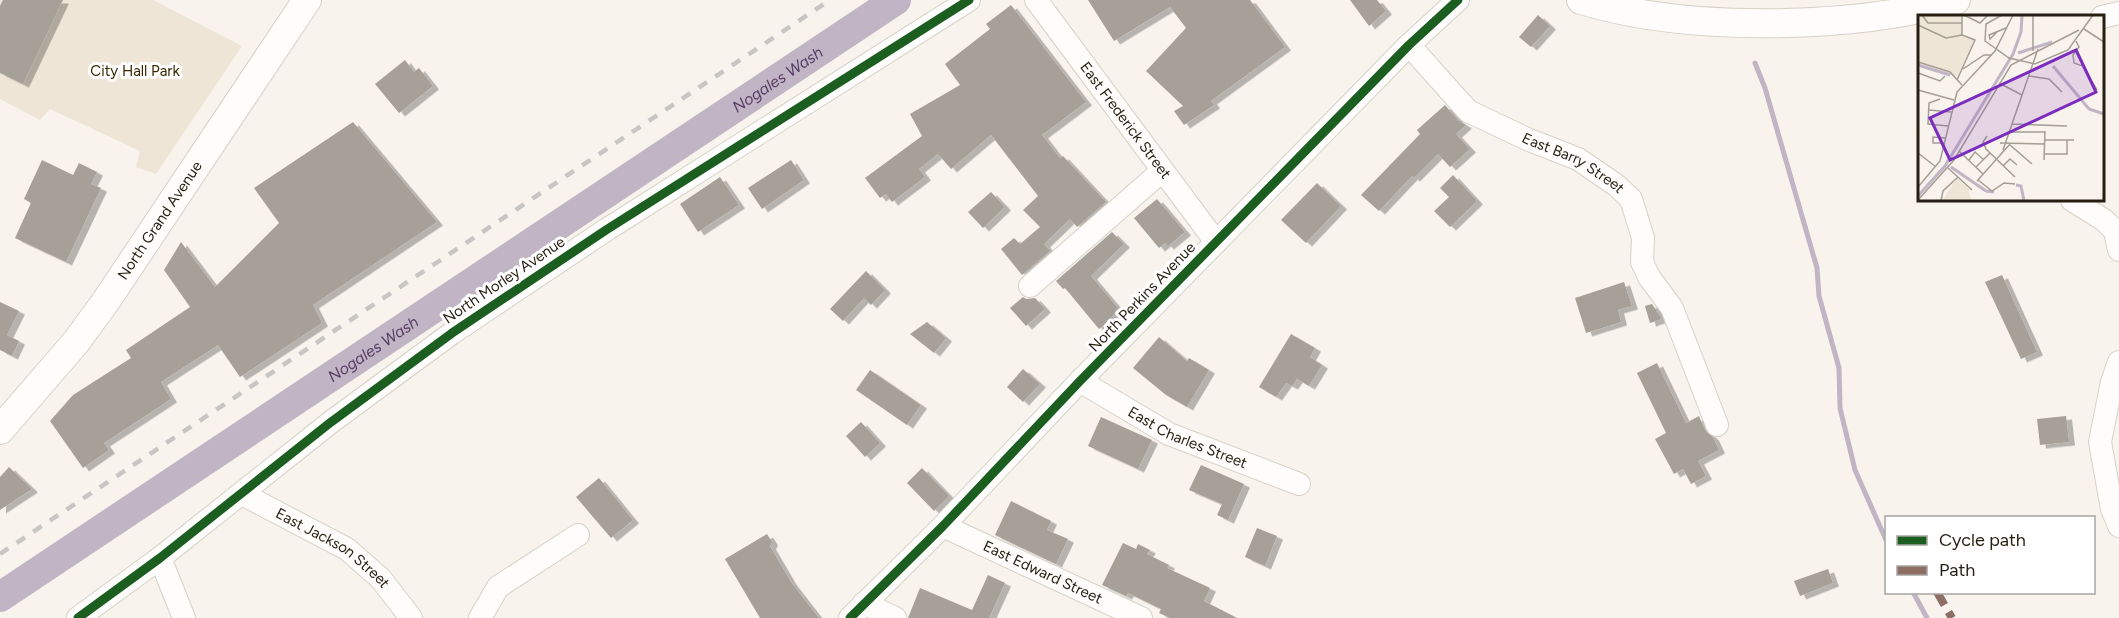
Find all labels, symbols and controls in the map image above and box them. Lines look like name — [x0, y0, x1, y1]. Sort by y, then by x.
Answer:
inset map — [1918, 15, 2104, 201]
water label: Nogales Wash — [728, 42, 826, 116]
street label: East Frederick Street — [1076, 58, 1175, 183]
park label: City Hall Park — [90, 62, 180, 80]
street label: East Barry Street — [1519, 129, 1628, 197]
street label: North Grand Avenue — [114, 158, 206, 283]
street label: North Morley Avenue — [440, 232, 568, 328]
street label: North Perkins Avenue — [1085, 238, 1199, 356]
water label: Nogales Wash — [324, 312, 422, 386]
street label: East Charles Street — [1125, 403, 1250, 472]
street label: East Jackson Street — [273, 504, 394, 592]
legend — [1885, 516, 2095, 594]
text: Cycle path — [1939, 529, 2026, 551]
street label: East Edward Street — [980, 537, 1106, 608]
text: Path — [1939, 559, 1975, 581]

